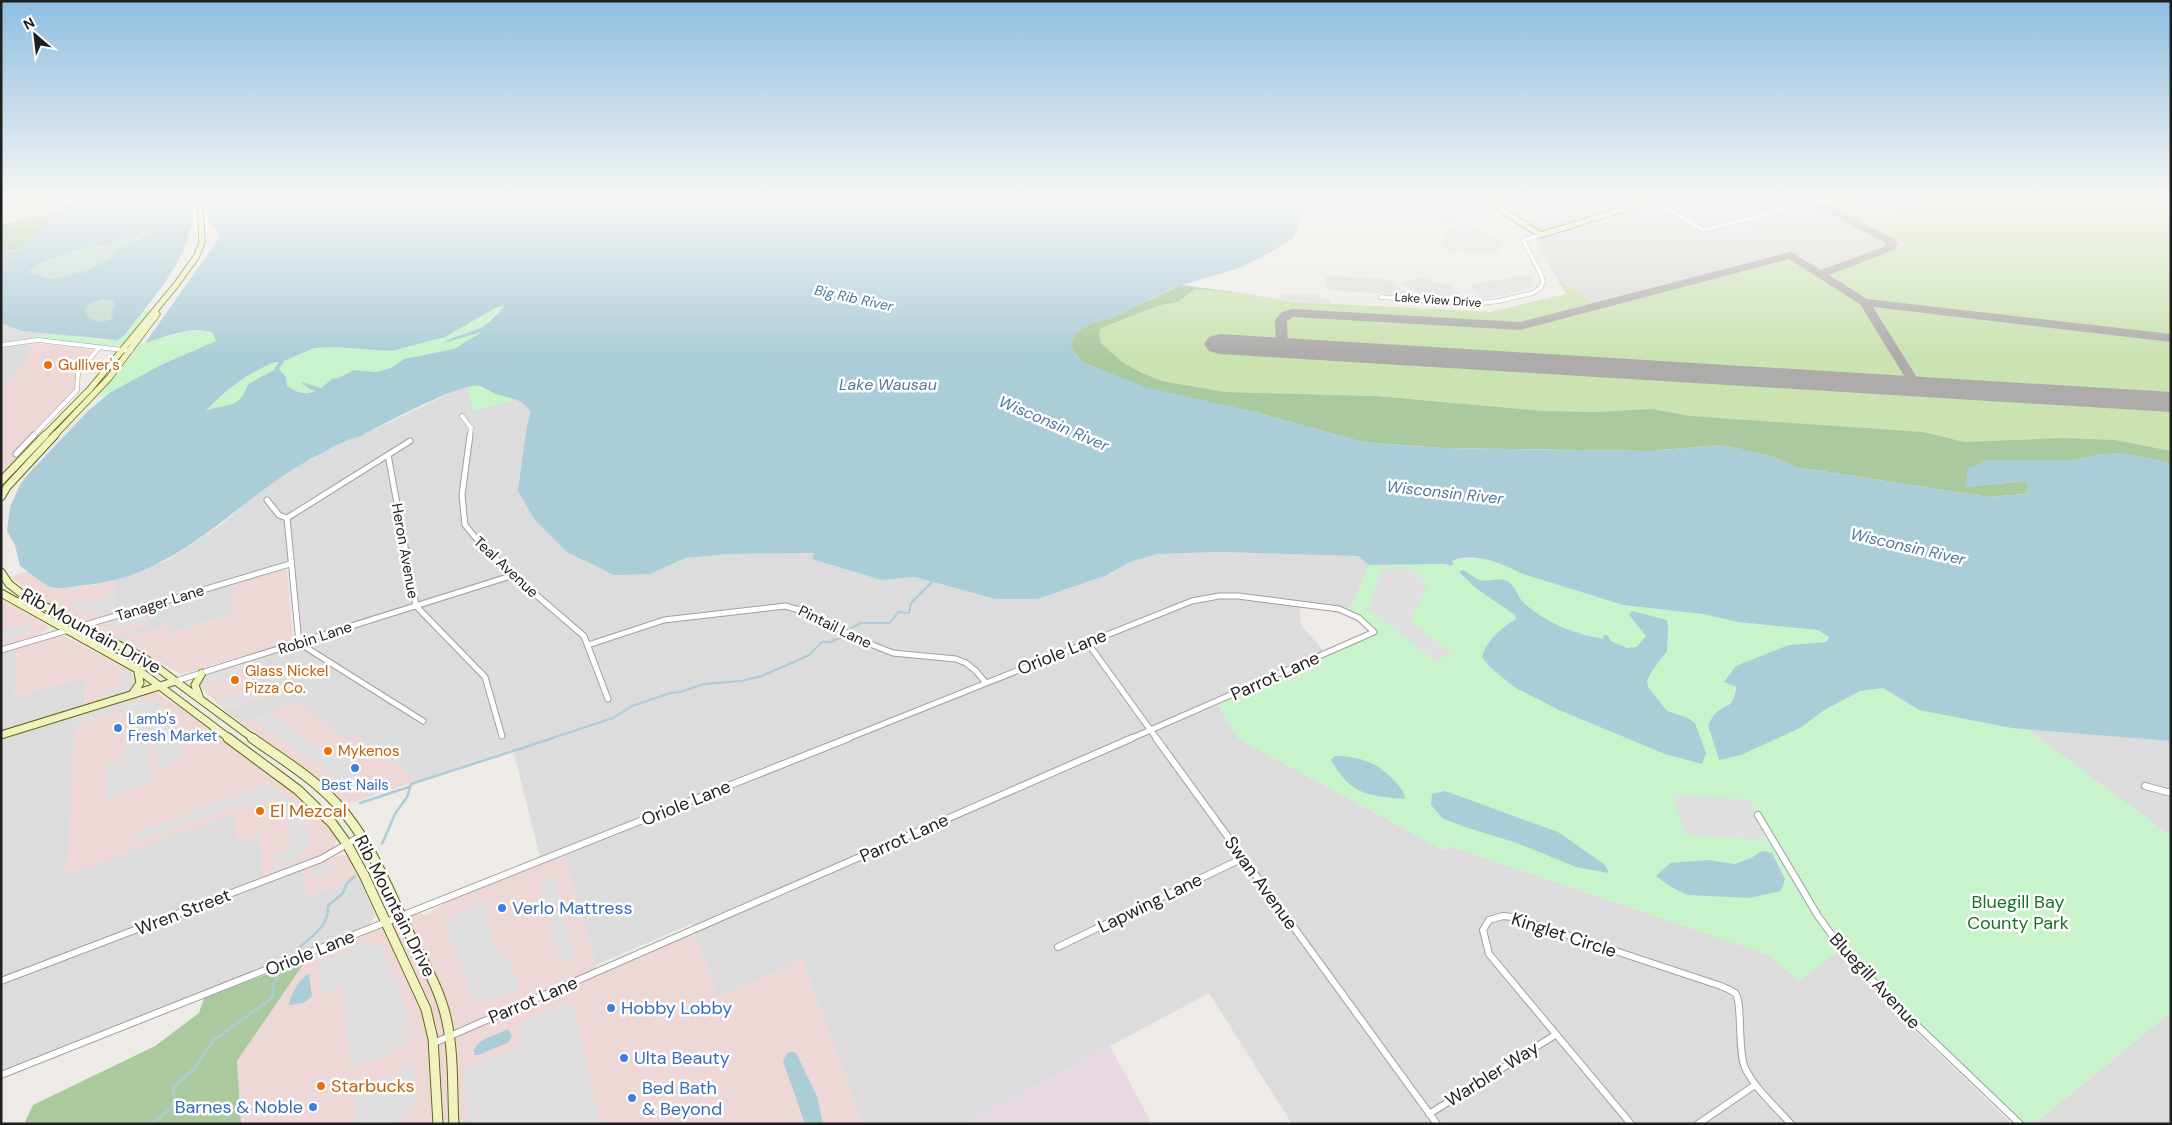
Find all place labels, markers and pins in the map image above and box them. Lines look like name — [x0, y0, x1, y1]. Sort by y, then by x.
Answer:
place label: Gulliver's — [58, 355, 120, 375]
marker: Gulliver's — [42, 359, 54, 371]
place label: Glass Nickel Pizza Co. — [245, 661, 328, 698]
marker: Glass Nickel Pizza Co. — [229, 674, 241, 686]
place label: Lamb's Fresh Market — [128, 709, 218, 746]
marker: Lamb's Fresh Market — [112, 722, 124, 734]
place label: Mykenos — [338, 741, 400, 761]
marker: Mykenos — [322, 745, 334, 757]
marker: Best Nails — [349, 762, 361, 774]
place label: Best Nails — [321, 775, 389, 795]
place label: El Mezcal — [270, 799, 347, 823]
marker: El Mezcal — [254, 805, 266, 817]
place label: Verlo Mattress — [512, 896, 633, 920]
marker: Verlo Mattress — [496, 902, 508, 914]
place label: Hobby Lobby — [621, 996, 732, 1020]
marker: Hobby Lobby — [605, 1002, 617, 1014]
place label: Ulta Beauty — [634, 1046, 730, 1070]
marker: Ulta Beauty — [618, 1052, 630, 1064]
place label: Starbucks — [331, 1074, 414, 1098]
place label: Bed Bath & Beyond — [642, 1076, 722, 1121]
marker: Starbucks — [315, 1080, 327, 1092]
marker: Bed Bath & Beyond — [626, 1092, 638, 1104]
place label: Barnes & Noble — [175, 1095, 303, 1119]
marker: Barnes & Noble — [307, 1101, 319, 1113]

